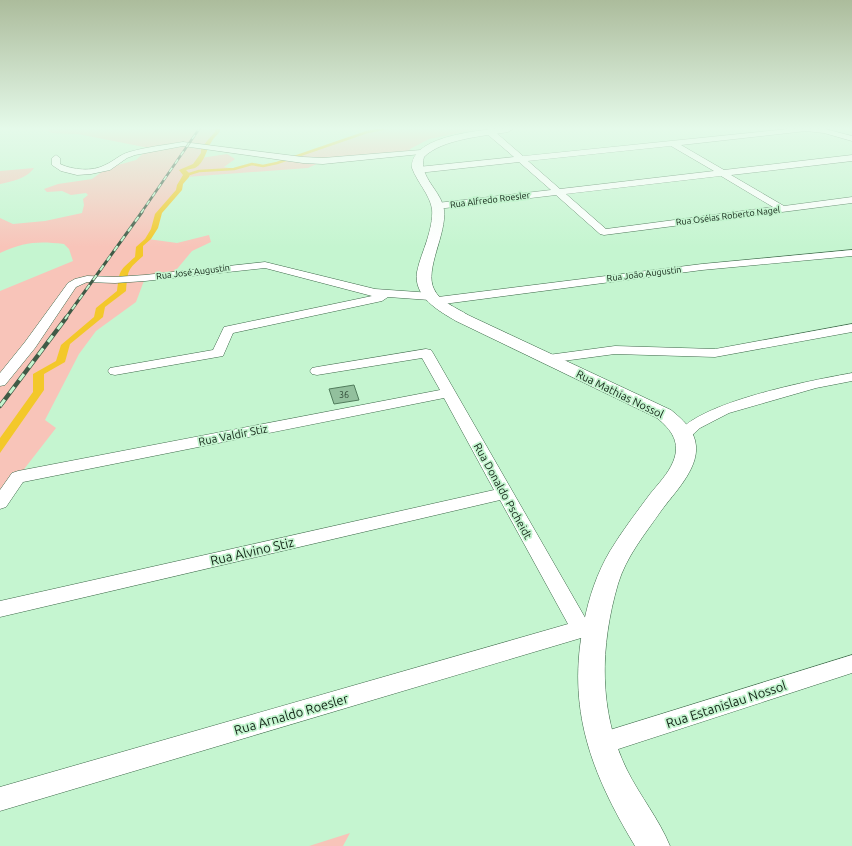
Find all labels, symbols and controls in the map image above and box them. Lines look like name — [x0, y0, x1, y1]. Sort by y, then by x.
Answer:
street label: Rua Alfredo Roesler — [449, 190, 531, 210]
street label: Rua Oséias Roberto Nagel — [675, 205, 781, 227]
street label: Rua José Augustin — [156, 263, 230, 281]
street label: Rua João Augustin — [606, 264, 682, 284]
street label: Rua Mathias Nossol — [574, 368, 666, 420]
house number: 36 — [339, 390, 349, 400]
street label: Rua Valdir Stiz — [197, 422, 269, 448]
street label: Rua Donaldo Pscheidt — [472, 441, 535, 542]
street label: Rua Alvino Stiz — [209, 535, 295, 567]
street label: Rua Estanislau Nossol — [664, 678, 789, 730]
street label: Rua Arnaldo Roesler — [232, 691, 350, 737]

